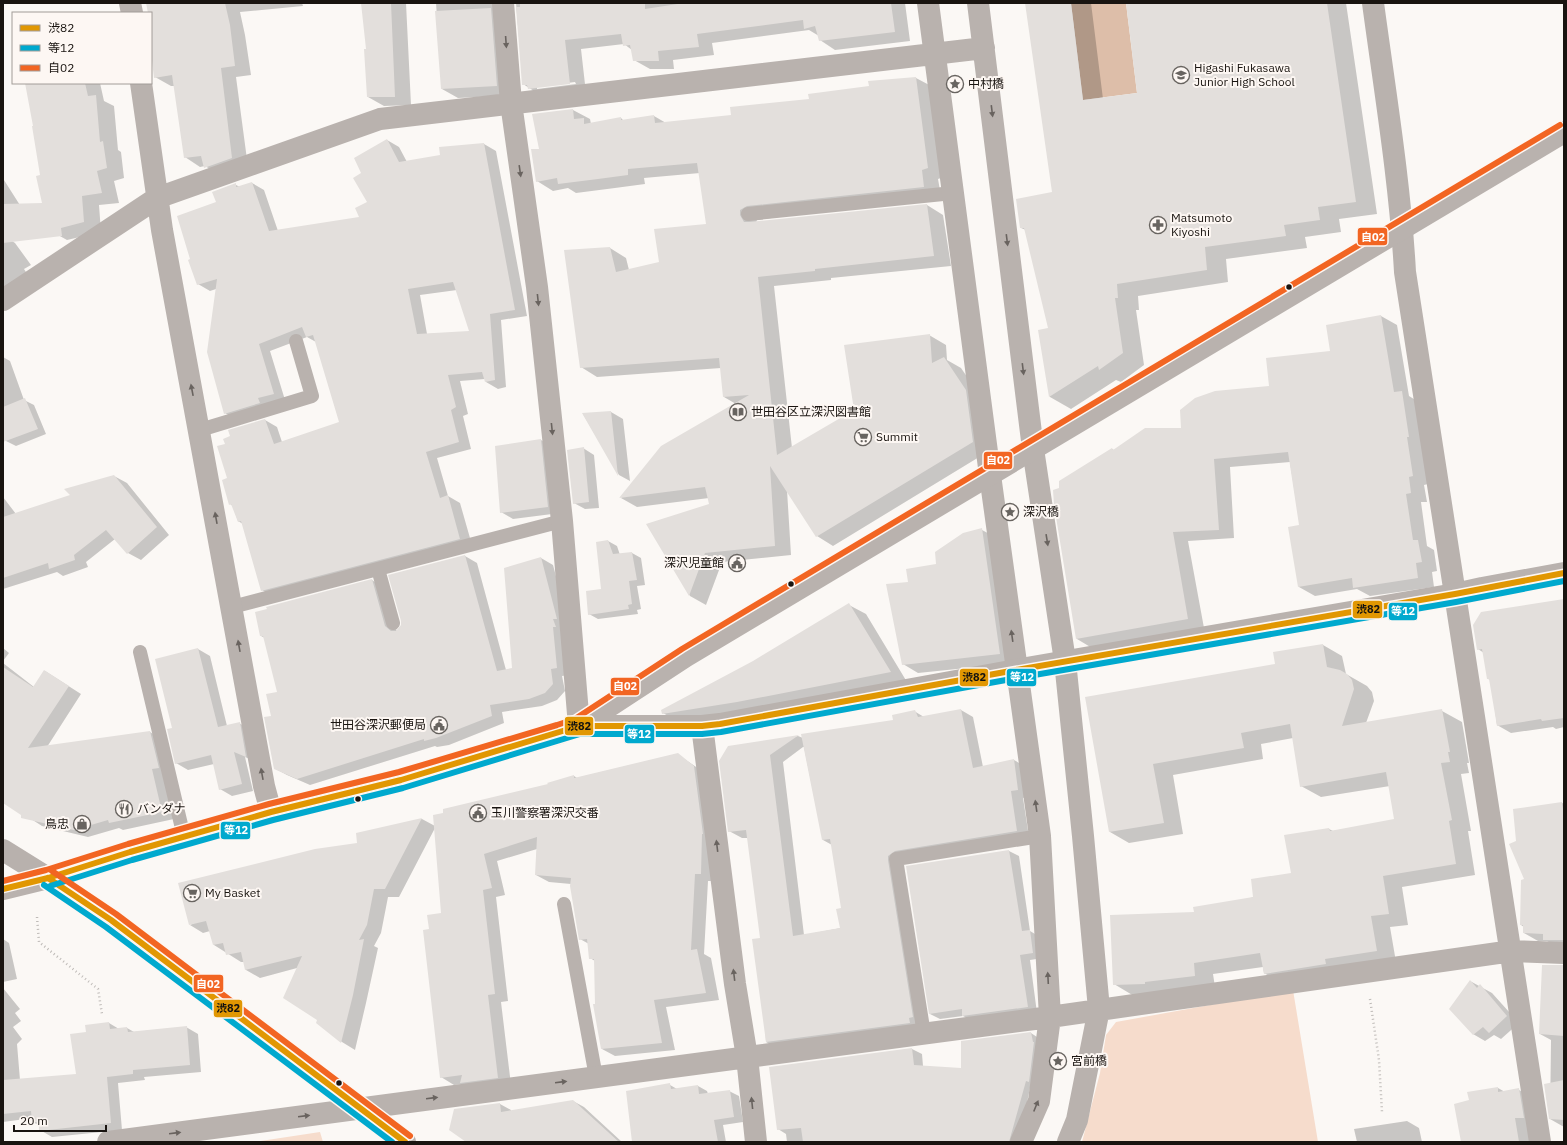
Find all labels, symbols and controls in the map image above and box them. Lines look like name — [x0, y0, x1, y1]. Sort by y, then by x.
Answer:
legend — [12, 12, 152, 84]
text: 渋82 — [48, 20, 74, 35]
one-way arrow — [503, 36, 510, 48]
text: 等12 — [48, 40, 74, 55]
text: 自02 — [48, 60, 74, 75]
place label: Higashi Fukasawa Junior High School — [1194, 60, 1295, 89]
school or university icon: Higashi Fukasawa Junior High School — [1171, 65, 1191, 85]
place icon: 中村橋 — [945, 74, 965, 94]
place label: 中村橋 — [968, 76, 1004, 91]
one-way arrow — [988, 105, 995, 117]
one-way arrow — [517, 165, 523, 177]
place label: Matsumoto Kiyoshi — [1171, 210, 1232, 239]
pharmacy icon: Matsumoto Kiyoshi — [1148, 215, 1168, 235]
line badge: 自02 — [1357, 227, 1388, 246]
text: 自02 — [1361, 230, 1385, 244]
one-way arrow — [1004, 234, 1011, 246]
unlabelled marker — [1284, 282, 1294, 292]
one-way arrow — [535, 294, 541, 306]
one-way arrow — [1020, 363, 1026, 375]
one-way arrow — [189, 384, 195, 396]
library icon: 世田谷区立深沢図書館 — [728, 402, 748, 422]
place label: 世田谷区立深沢図書館 — [751, 404, 871, 419]
one-way arrow — [549, 423, 555, 435]
supermarket icon: Summit — [853, 427, 873, 447]
place label: Summit — [876, 429, 918, 444]
line badge: 自02 — [983, 451, 1013, 470]
text: 自02 — [986, 453, 1010, 467]
place icon: 深沢橋 — [1000, 502, 1020, 522]
place label: 深沢橋 — [1023, 504, 1059, 519]
one-way arrow — [213, 512, 219, 524]
one-way arrow — [1044, 534, 1050, 546]
public building icon: 深沢児童館 — [727, 553, 747, 573]
place label: 深沢児童館 — [664, 555, 724, 570]
unlabelled marker — [786, 579, 796, 589]
line badge: 渋82 — [1352, 600, 1383, 619]
text: 渋82 — [1356, 602, 1380, 616]
line badge: 等12 — [1388, 602, 1418, 621]
text: 等12 — [1391, 604, 1415, 618]
one-way arrow — [1009, 630, 1015, 642]
one-way arrow — [236, 640, 242, 652]
line badge: 渋82 — [959, 668, 989, 687]
line badge: 等12 — [1006, 668, 1037, 687]
text: 渋82 — [962, 670, 986, 684]
text: 等12 — [1010, 670, 1034, 684]
line badge: 自02 — [610, 677, 640, 696]
text: 自02 — [613, 679, 637, 693]
public building icon: 世田谷深沢郵便局 — [429, 715, 449, 735]
line badge: 渋82 — [564, 716, 594, 736]
place label: 世田谷深沢郵便局 — [330, 717, 426, 732]
text: 渋82 — [567, 719, 591, 733]
line badge: 等12 — [624, 724, 655, 744]
text: 等12 — [627, 727, 651, 741]
one-way arrow — [259, 768, 265, 780]
unlabelled marker — [353, 794, 363, 804]
restaurant icon: バンダナ — [114, 799, 134, 819]
one-way arrow — [1033, 800, 1039, 812]
place label: バンダナ — [137, 801, 186, 816]
public building icon: 玉川警察署深沢交番 — [468, 803, 488, 823]
place label: 玉川警察署深沢交番 — [491, 805, 599, 820]
shop icon: 鳥忠 — [72, 814, 92, 834]
place label: 鳥忠 — [45, 816, 69, 831]
line badge: 等12 — [220, 821, 251, 840]
text: 等12 — [224, 823, 248, 837]
one-way arrow — [714, 840, 720, 852]
supermarket icon: My Basket — [182, 883, 202, 903]
place label: My Basket — [205, 885, 261, 900]
one-way arrow — [731, 968, 737, 981]
one-way arrow — [1045, 972, 1052, 984]
line badge: 自02 — [193, 974, 224, 993]
text: 自02 — [196, 977, 220, 991]
line badge: 渋82 — [213, 999, 243, 1018]
text: 渋82 — [216, 1001, 240, 1015]
place icon: 宮前橋 — [1048, 1051, 1068, 1071]
place label: 宮前橋 — [1071, 1053, 1107, 1068]
unlabelled marker — [334, 1078, 344, 1088]
one-way arrow — [555, 1079, 567, 1085]
one-way arrow — [426, 1095, 438, 1102]
one-way arrow — [749, 1097, 756, 1109]
one-way arrow — [1034, 1100, 1040, 1112]
scale bar — [14, 1107, 106, 1133]
text: 20 m — [20, 1113, 48, 1128]
one-way arrow — [298, 1113, 310, 1120]
one-way arrow — [169, 1130, 181, 1136]

